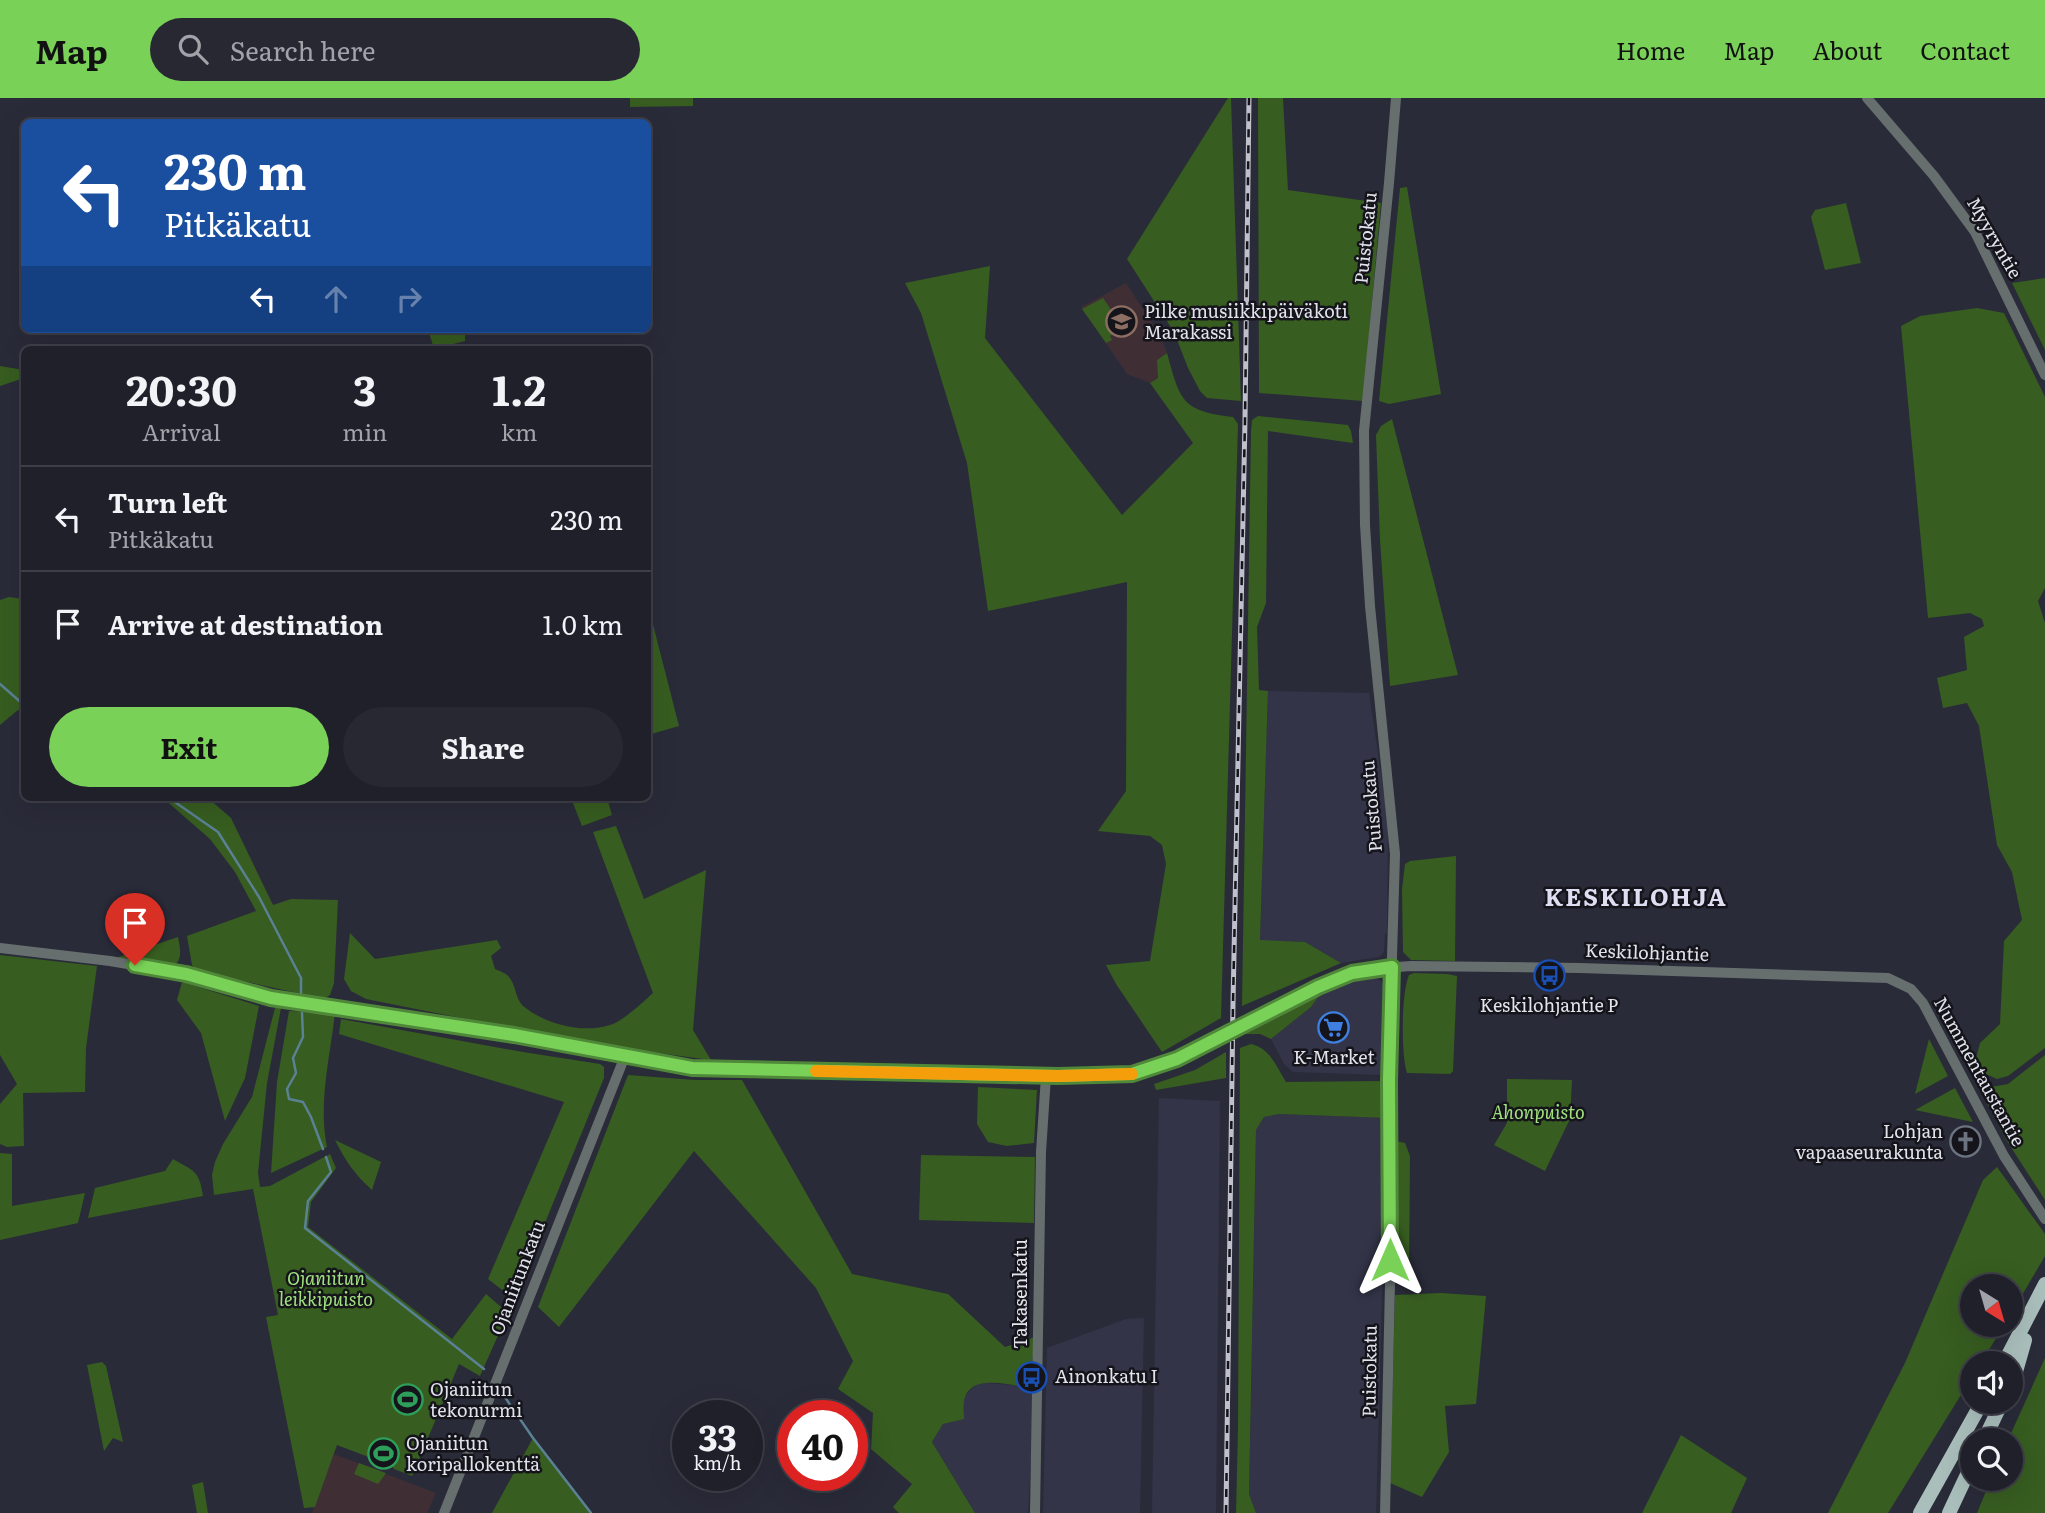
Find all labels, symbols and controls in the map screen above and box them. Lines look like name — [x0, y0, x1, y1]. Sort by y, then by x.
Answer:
search box — [150, 18, 640, 81]
text: Map — [35, 25, 108, 74]
icon: search — [174, 30, 212, 68]
text: Search here — [230, 30, 376, 69]
text: Home — [1616, 32, 1685, 67]
text: Map — [1723, 32, 1774, 67]
text: About — [1812, 32, 1882, 67]
text: Contact — [1920, 32, 2010, 67]
text: 230 m — [164, 132, 307, 205]
icon: left — [49, 147, 140, 238]
street label: Puistokatu — [1346, 191, 1383, 285]
street label: Myyryntie — [1961, 191, 2030, 283]
text: Pitkäkatu — [164, 199, 311, 247]
icon: left — [244, 280, 282, 318]
icon: ahead — [317, 280, 355, 318]
icon: right — [390, 280, 428, 318]
place label: Pilke musiikkipäiväkoti Marakassi — [1144, 297, 1348, 345]
school or university icon: Pilke musiikkipäiväkoti Marakassi — [1104, 305, 1138, 339]
text: 20:30 — [126, 357, 237, 419]
text: 3 — [353, 357, 376, 419]
text: 1.2 — [492, 357, 546, 419]
text: Arrival — [142, 414, 221, 448]
text: min — [342, 414, 387, 448]
text: km — [501, 414, 537, 448]
text: Turn left — [108, 482, 227, 521]
text: 230 m — [550, 499, 623, 538]
icon: left — [49, 500, 87, 538]
text: Pitkäkatu — [108, 521, 214, 555]
text: Arrive at destination — [108, 604, 383, 643]
text: 1.0 km — [543, 604, 623, 643]
icon: arrive — [49, 605, 87, 643]
button: Exit — [49, 707, 329, 787]
button: Share — [343, 707, 623, 787]
street label: Puistokatu — [1353, 759, 1388, 853]
district label: KESKILOHJA — [1544, 878, 1728, 913]
pin — [105, 893, 165, 965]
icon: arrive — [116, 904, 154, 942]
street label: Keskilohjantie — [1585, 936, 1709, 967]
bus stop icon: Keskilohjantie P — [1532, 958, 1566, 992]
place label: Keskilohjantie P — [1480, 991, 1618, 1018]
street label: Nummentaustantie — [1928, 992, 2033, 1151]
supermarket icon: K-Market — [1317, 1011, 1351, 1045]
place label: K-Market — [1293, 1043, 1375, 1070]
park label: Ahonpuisto — [1491, 1098, 1585, 1125]
place label: Lohjan vapaaseurakunta — [1795, 1117, 1943, 1165]
church icon: Lohjan vapaaseurakunta — [1949, 1125, 1983, 1159]
street label: Ojaniitunkatu — [482, 1216, 551, 1339]
position arrow — [1353, 1223, 1427, 1297]
street label: Takasenkatu — [1006, 1239, 1033, 1349]
park label: Ojaniitun leikkipuisto — [279, 1264, 373, 1312]
north arrow — [1960, 1274, 2023, 1337]
map controls — [1960, 1274, 2023, 1491]
street label: Puistokatu — [1354, 1325, 1383, 1417]
button: sound — [1960, 1351, 2023, 1414]
bus stop icon: Ainonkatu I — [1015, 1360, 1049, 1394]
place label: Ainonkatu I — [1055, 1362, 1158, 1389]
place label: Ojaniitun tekonurmi — [430, 1375, 522, 1423]
sports icon: Ojaniitun tekonurmi — [390, 1383, 424, 1417]
speed limit sign: 40 — [777, 1400, 868, 1491]
text: 33 — [698, 1410, 737, 1462]
button: search — [1960, 1428, 2023, 1491]
place label: Ojaniitun koripallokenttä — [406, 1429, 540, 1477]
sports icon: Ojaniitun koripallokenttä — [366, 1437, 400, 1471]
text: km/h — [694, 1449, 741, 1476]

